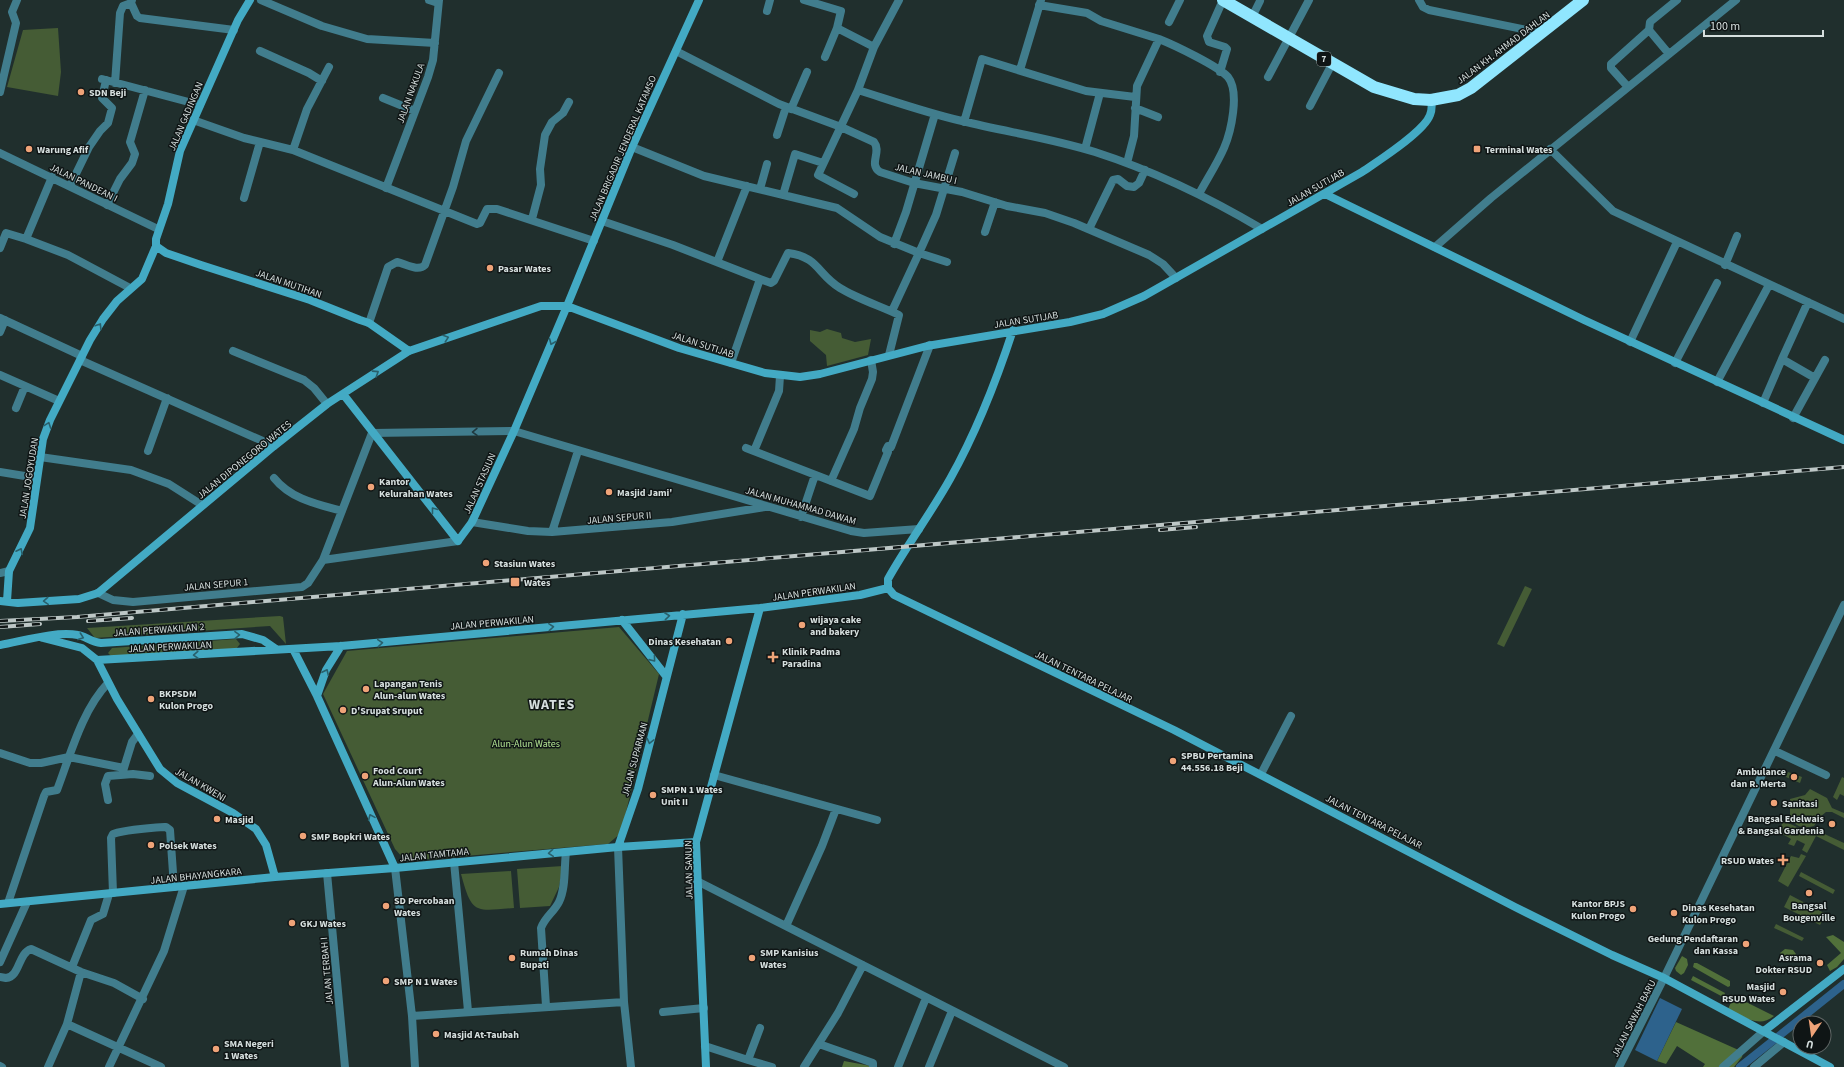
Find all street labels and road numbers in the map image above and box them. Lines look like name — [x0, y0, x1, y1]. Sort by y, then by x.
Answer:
street label: JALAN KH. AHMAD DAHLAN — [1454, 8, 1553, 88]
road number: 7 — [1317, 52, 1331, 66]
street label: JALAN NAKULA — [394, 61, 429, 125]
street label: JALAN BRIGADIR JENDERAL KATAMSO — [586, 73, 660, 224]
street label: JALAN GADINGAN — [165, 80, 207, 153]
street label: JALAN PANDEAN I — [47, 160, 120, 205]
street label: JALAN JAMBU I — [893, 160, 958, 188]
street label: JALAN SUTIJAB — [1284, 166, 1347, 210]
street label: JALAN MUTIHAN — [254, 266, 324, 302]
street label: JALAN SUTIJAB — [993, 308, 1059, 332]
street label: JALAN SUTIJAB — [670, 328, 736, 362]
street label: JALAN DIPONEGORO WATES — [194, 417, 295, 502]
street label: JALAN JOGOYUDAN — [16, 437, 42, 520]
street label: JALAN STASIUN — [460, 451, 500, 516]
street label: JALAN MUHAMMAD DAWAM — [744, 483, 858, 529]
street label: JALAN SEPUR II — [586, 508, 652, 528]
street label: JALAN SEPUR 1 — [183, 575, 249, 595]
street label: JALAN PERWAKILAN — [771, 579, 857, 605]
street label: JALAN PERWAKILAN — [450, 612, 535, 634]
street label: JALAN PERWAKILAN 2 — [113, 620, 205, 640]
street label: JALAN PERWAKILAN — [128, 638, 212, 656]
street label: JALAN TENTARA PELAJAR — [1033, 647, 1135, 707]
street label: JALAN SUPARMAN — [618, 721, 652, 798]
street label: JALAN KWENI — [172, 765, 229, 805]
street label: JALAN TENTARA PELAJAR — [1323, 791, 1425, 852]
street label: JALAN SANUN — [681, 840, 697, 900]
street label: JALAN TAMTAMA — [399, 844, 470, 866]
street label: JALAN BHAYANGKARA — [150, 864, 243, 888]
street label: JALAN TERBAH I — [317, 937, 337, 1005]
street label: JALAN SAWAH BARU — [1608, 977, 1659, 1060]

